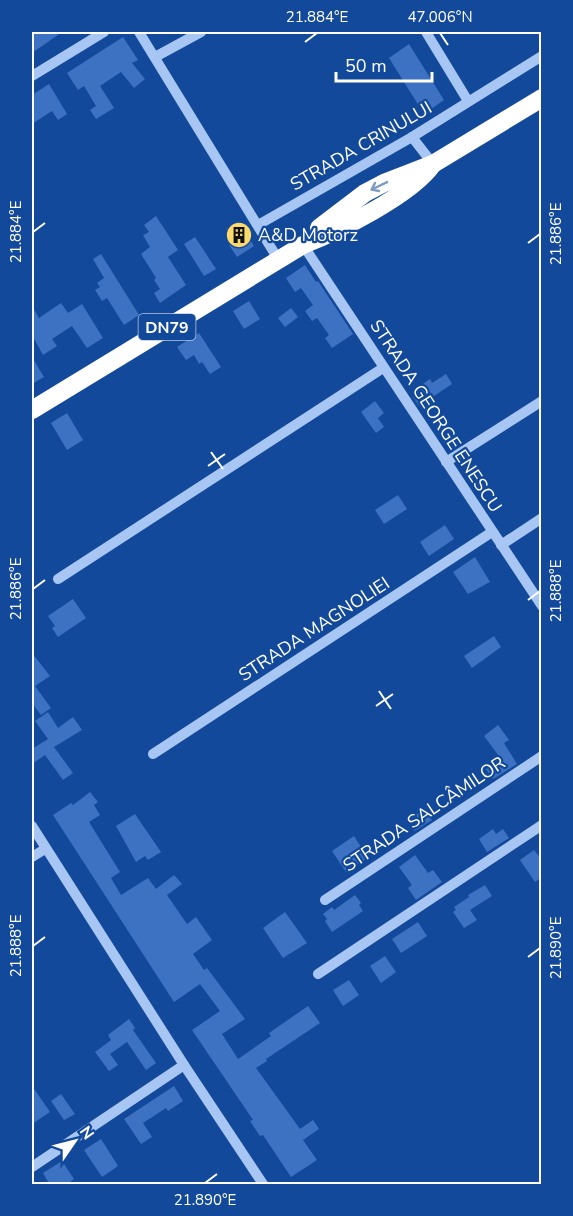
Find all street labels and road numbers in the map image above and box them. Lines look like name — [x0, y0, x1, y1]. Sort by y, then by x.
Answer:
street label: STRADA CRINULUI — [286, 96, 436, 196]
road number: DN79 — [138, 314, 195, 340]
street label: STRADA GEORGE ENESCU — [365, 315, 507, 517]
street label: STRADA MAGNOLIEI — [234, 571, 394, 687]
street label: STRADA SALCÂMILOR — [338, 751, 510, 877]

